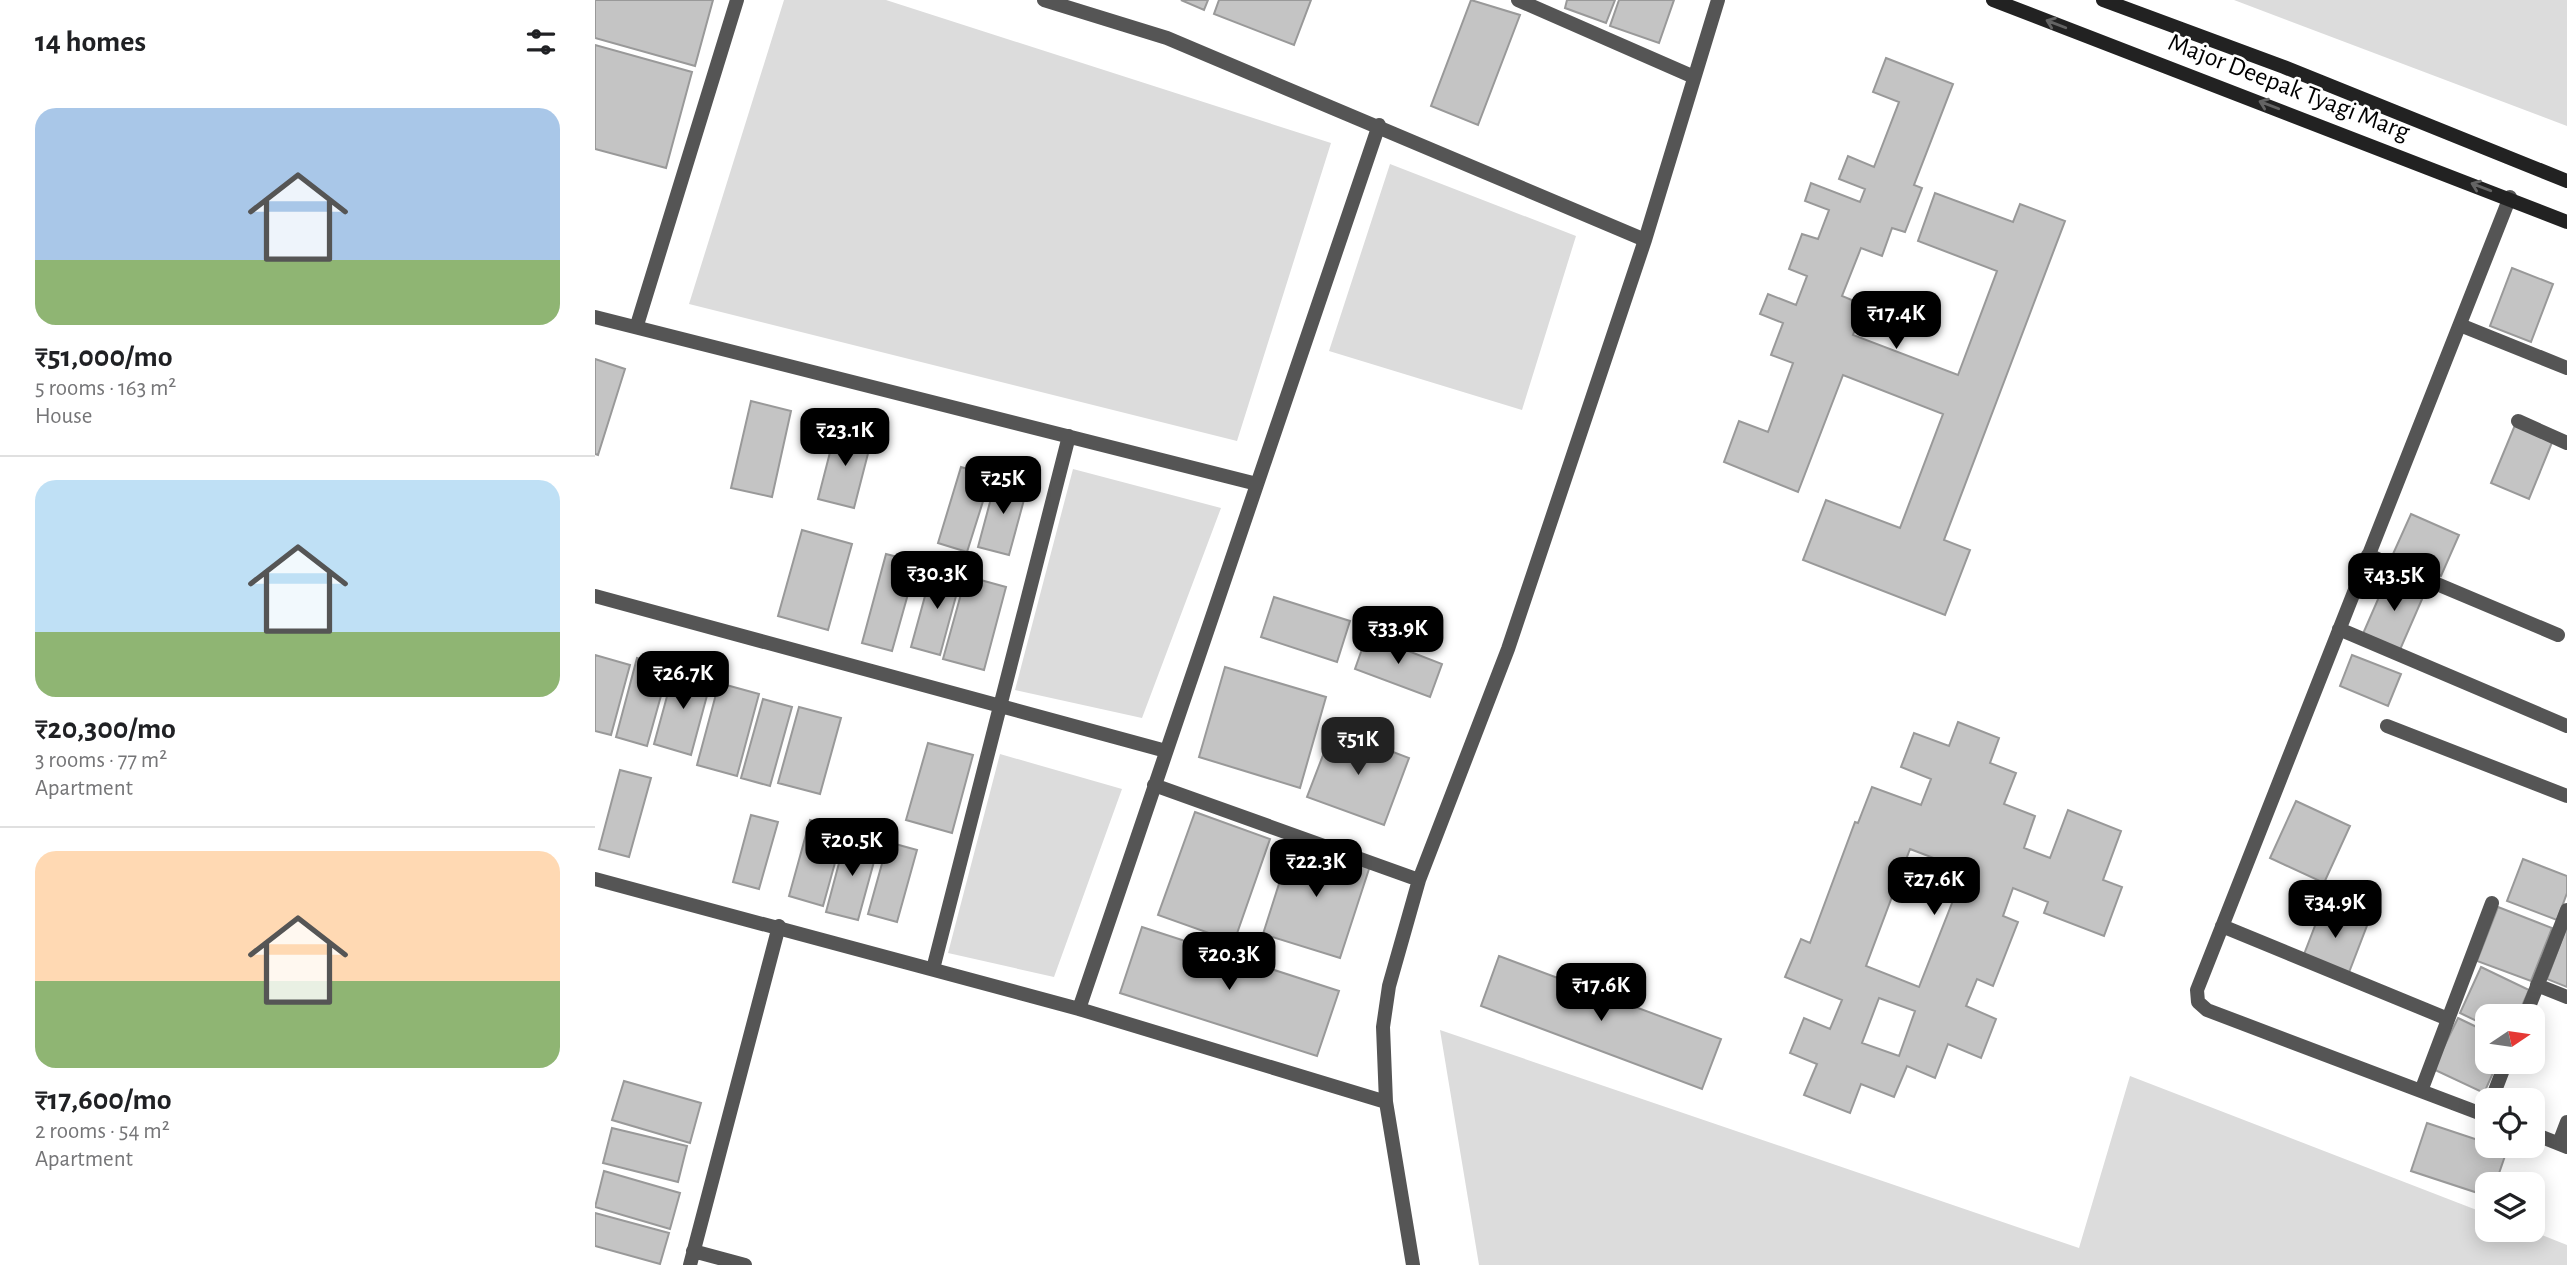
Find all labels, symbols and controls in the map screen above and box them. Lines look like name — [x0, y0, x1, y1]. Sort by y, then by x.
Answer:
one-way arrow — [2046, 17, 2068, 30]
icon: filters — [522, 23, 560, 61]
text: 14 homes — [35, 27, 146, 57]
street label: Major Deepak Tyagi Marg — [2165, 29, 2414, 145]
one-way arrow — [2258, 98, 2280, 111]
icon: home — [235, 154, 361, 280]
one-way arrow — [2471, 179, 2493, 192]
pin: ₹17.4K — [1839, 292, 1953, 351]
text: ₹17.4K — [1867, 302, 1925, 325]
text: ₹51,000/mo — [35, 342, 173, 372]
text: 5 rooms · 163 m² — [35, 377, 176, 400]
text: House — [35, 405, 92, 428]
pin: ₹23.1K — [788, 408, 902, 468]
text: ₹23.1K — [816, 419, 874, 442]
pin: ₹25K — [962, 456, 1044, 516]
text: ₹25K — [981, 467, 1025, 490]
icon: home — [235, 526, 361, 652]
pin: ₹30.3K — [880, 552, 994, 611]
pin: ₹43.5K — [2337, 554, 2451, 613]
text: ₹30.3K — [907, 562, 967, 585]
text: ₹43.5K — [2364, 564, 2424, 587]
pin: ₹33.9K — [1341, 606, 1455, 666]
text: ₹33.9K — [1368, 617, 1428, 640]
pin: ₹26.7K — [626, 652, 740, 711]
text: ₹26.7K — [653, 662, 713, 685]
text: ₹20,300/mo — [35, 714, 176, 744]
pin: ₹51K — [1317, 718, 1399, 777]
text: ₹51K — [1337, 728, 1379, 751]
text: 3 rooms · 77 m² — [35, 749, 167, 772]
text: Apartment — [35, 777, 133, 800]
pin: ₹20.5K — [795, 818, 909, 878]
text: ₹20.5K — [821, 829, 883, 852]
pin: ₹22.3K — [1259, 839, 1373, 899]
text: ₹22.3K — [1286, 850, 1346, 873]
pin: ₹27.6K — [1877, 858, 1991, 917]
text: ₹27.6K — [1904, 868, 1964, 891]
pin: ₹34.9K — [2278, 880, 2392, 940]
text: ₹34.9K — [2305, 891, 2365, 914]
icon: home — [235, 897, 361, 1023]
pin: ₹20.3K — [1172, 932, 1286, 992]
text: ₹20.3K — [1198, 943, 1260, 966]
pin: ₹17.6K — [1544, 964, 1658, 1023]
text: ₹17.6K — [1572, 974, 1630, 997]
north arrow — [2475, 1004, 2545, 1074]
map controls — [2475, 1004, 2545, 1242]
text: ₹17,600/mo — [35, 1085, 172, 1115]
button: locate — [2475, 1088, 2545, 1158]
text: 2 rooms · 54 m² — [35, 1120, 170, 1143]
text: Apartment — [35, 1148, 133, 1171]
button: layers — [2475, 1172, 2545, 1242]

